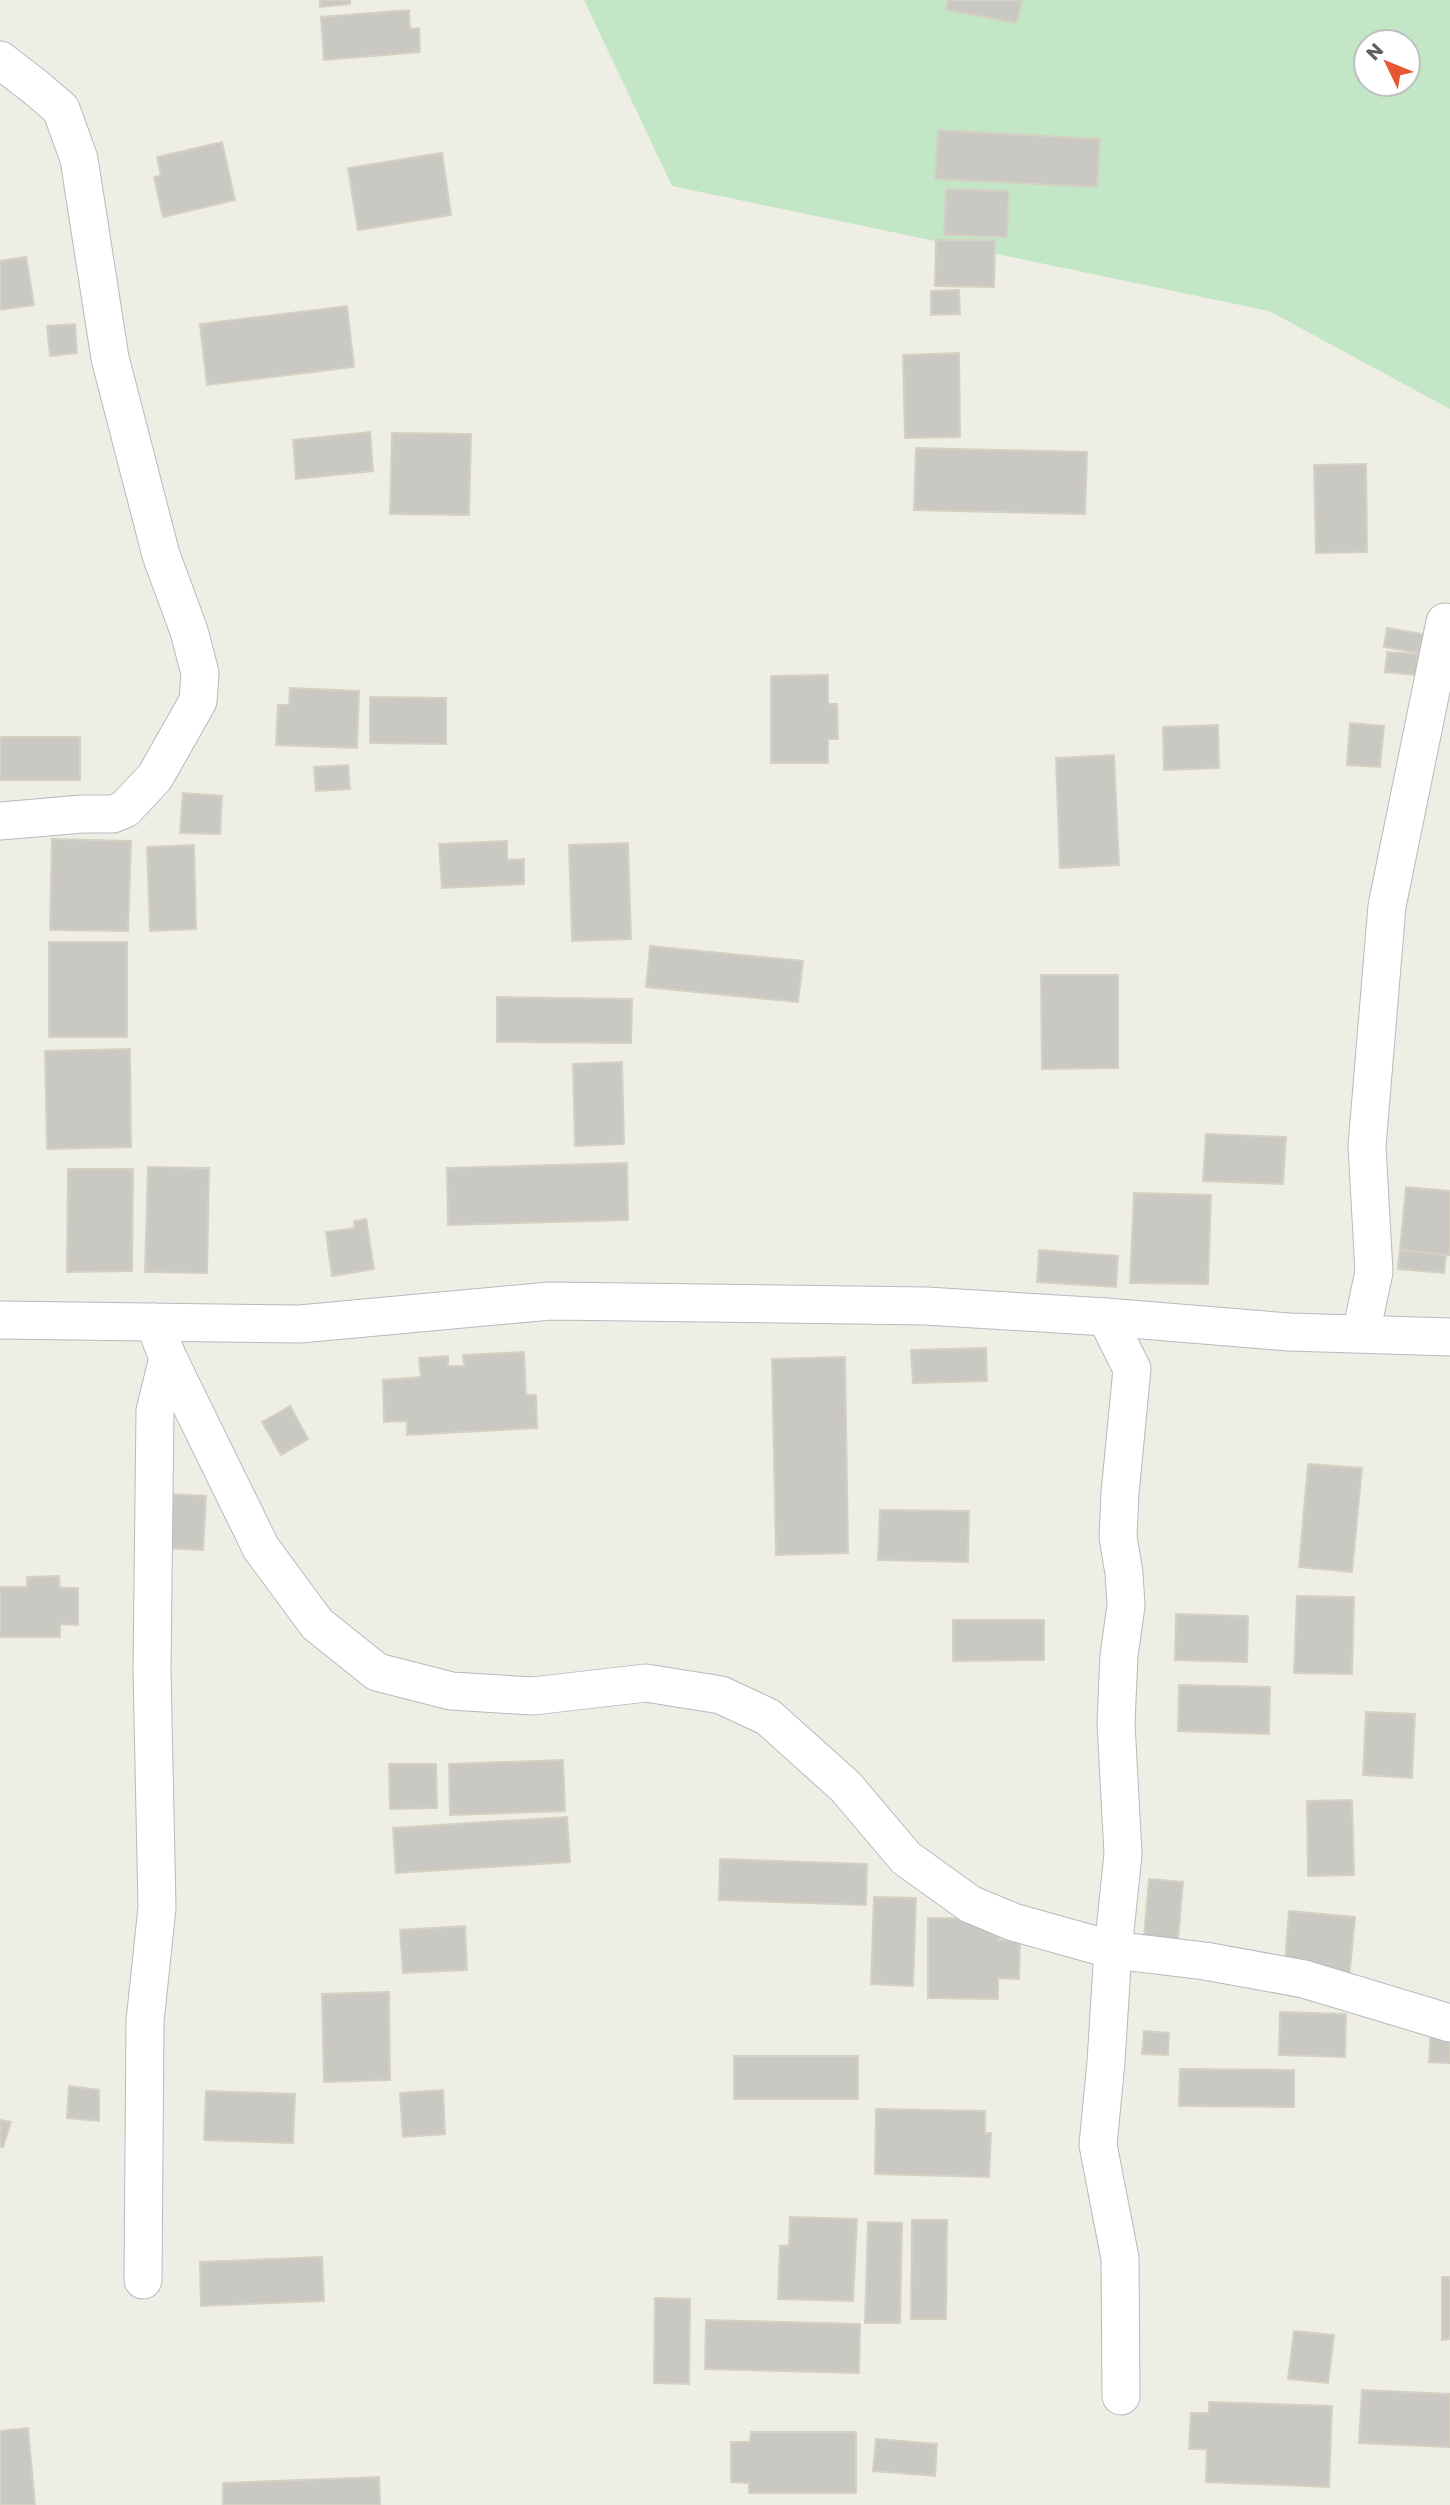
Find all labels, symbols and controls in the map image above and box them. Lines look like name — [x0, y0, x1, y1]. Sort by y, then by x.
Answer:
north arrow — [1352, 28, 1422, 98]
text: N — [1360, 37, 1390, 66]

